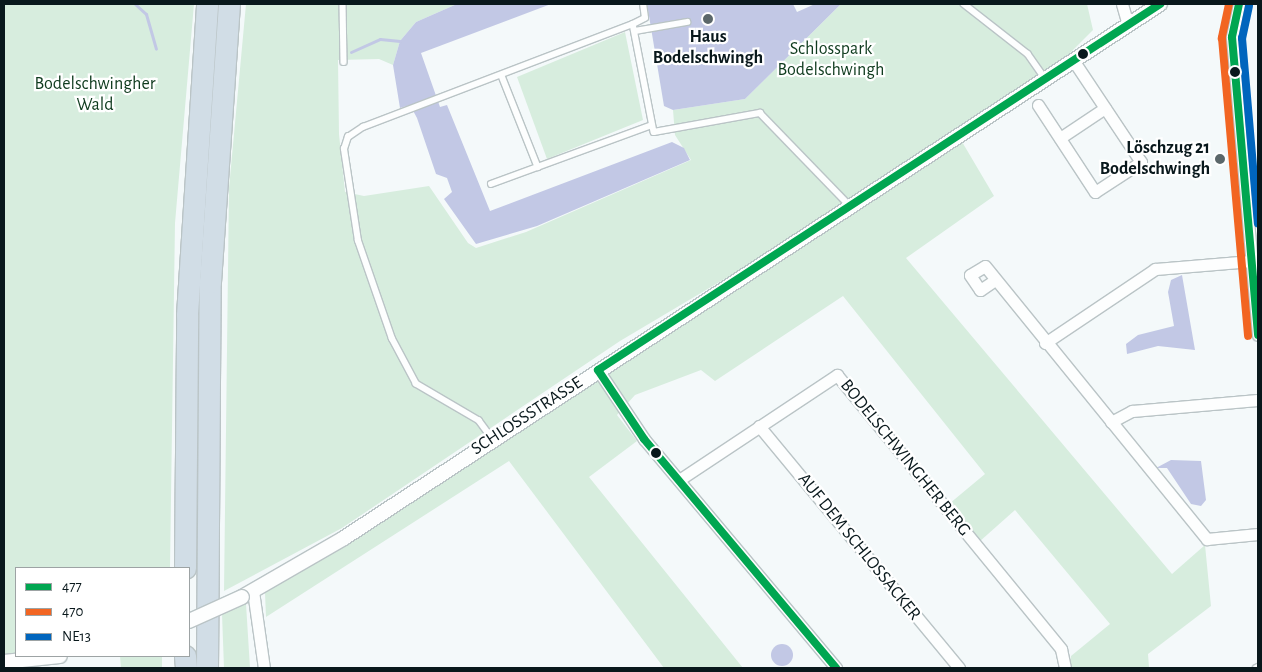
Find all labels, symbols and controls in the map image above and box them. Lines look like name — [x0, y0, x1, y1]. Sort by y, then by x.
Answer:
marker: Haus Bodelschwingh — [702, 13, 714, 25]
place label: Haus Bodelschwingh — [653, 27, 763, 70]
park label: Schlosspark Bodelschwingh — [778, 39, 884, 82]
unlabelled marker — [1078, 49, 1088, 59]
unlabelled marker — [1230, 67, 1240, 77]
park label: Bodelschwingher Wald — [34, 74, 156, 116]
place label: Löschzug 21 Bodelschwingh — [1100, 138, 1210, 180]
marker: Löschzug 21 Bodelschwingh — [1214, 153, 1226, 165]
street label: SCHLOSSSTRASSE — [467, 372, 587, 460]
street label: BODELSCHWINGHER BERG — [835, 375, 975, 541]
unlabelled marker — [651, 448, 661, 458]
street label: AUF DEM SCHLOSSACKER — [793, 469, 925, 625]
legend — [15, 567, 190, 657]
text: 477 — [62, 579, 82, 594]
text: 470 — [62, 604, 83, 619]
text: NE13 — [62, 629, 91, 644]

